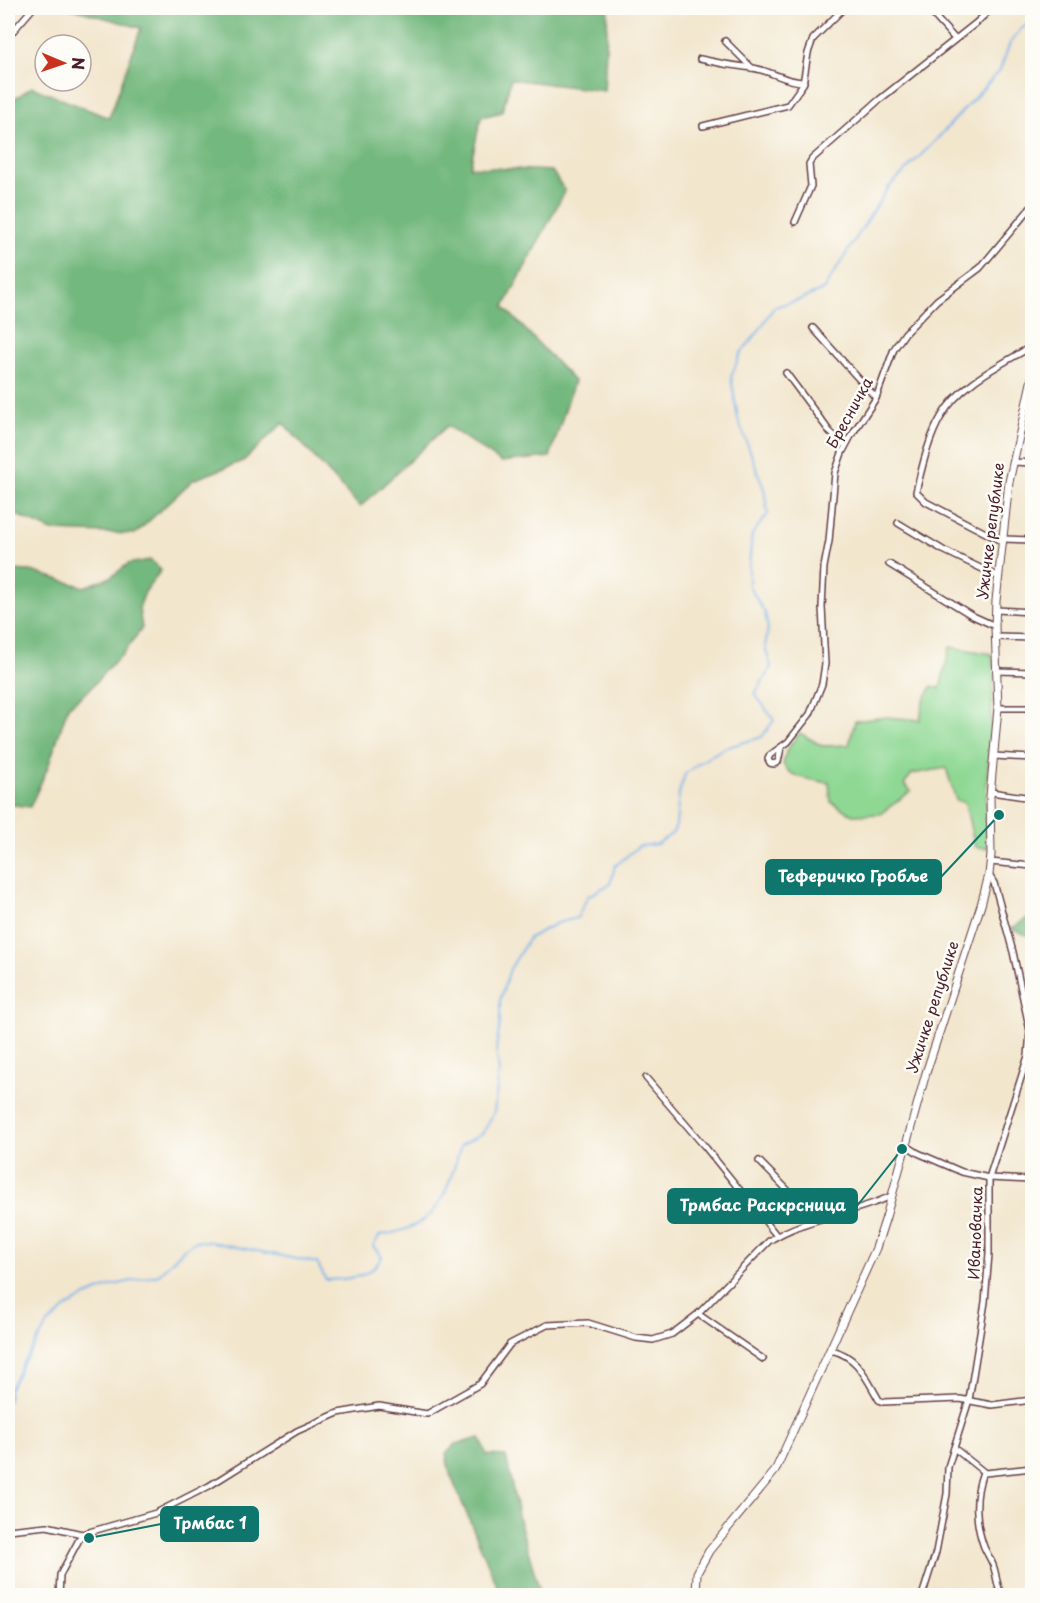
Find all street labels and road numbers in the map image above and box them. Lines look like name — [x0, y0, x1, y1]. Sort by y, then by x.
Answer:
street label: Бресничка — [820, 372, 878, 452]
street label: Ужичке републике — [970, 461, 1009, 600]
street label: Ужичке републике — [899, 938, 964, 1075]
street label: Ивановачка — [961, 1185, 988, 1280]

